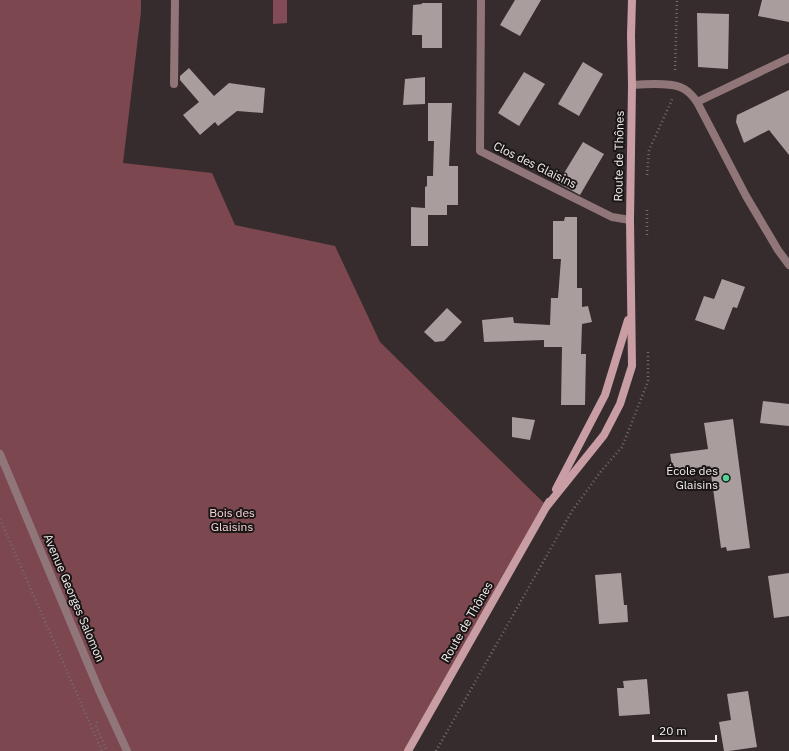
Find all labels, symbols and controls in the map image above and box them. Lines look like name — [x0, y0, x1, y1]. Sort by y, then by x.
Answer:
street label: Route de Thônes — [610, 110, 627, 201]
street label: Clos des Glaisins — [491, 138, 579, 191]
place label: École des Glaisins — [666, 463, 718, 492]
marker: École des Glaisins — [721, 473, 731, 483]
park label: Bois des Glaisins — [209, 505, 255, 534]
street label: Avenue Georges Salomon — [41, 532, 108, 664]
street label: Route de Thônes — [437, 579, 496, 665]
scale bar — [653, 717, 716, 743]
text: 20 m — [659, 723, 687, 738]

